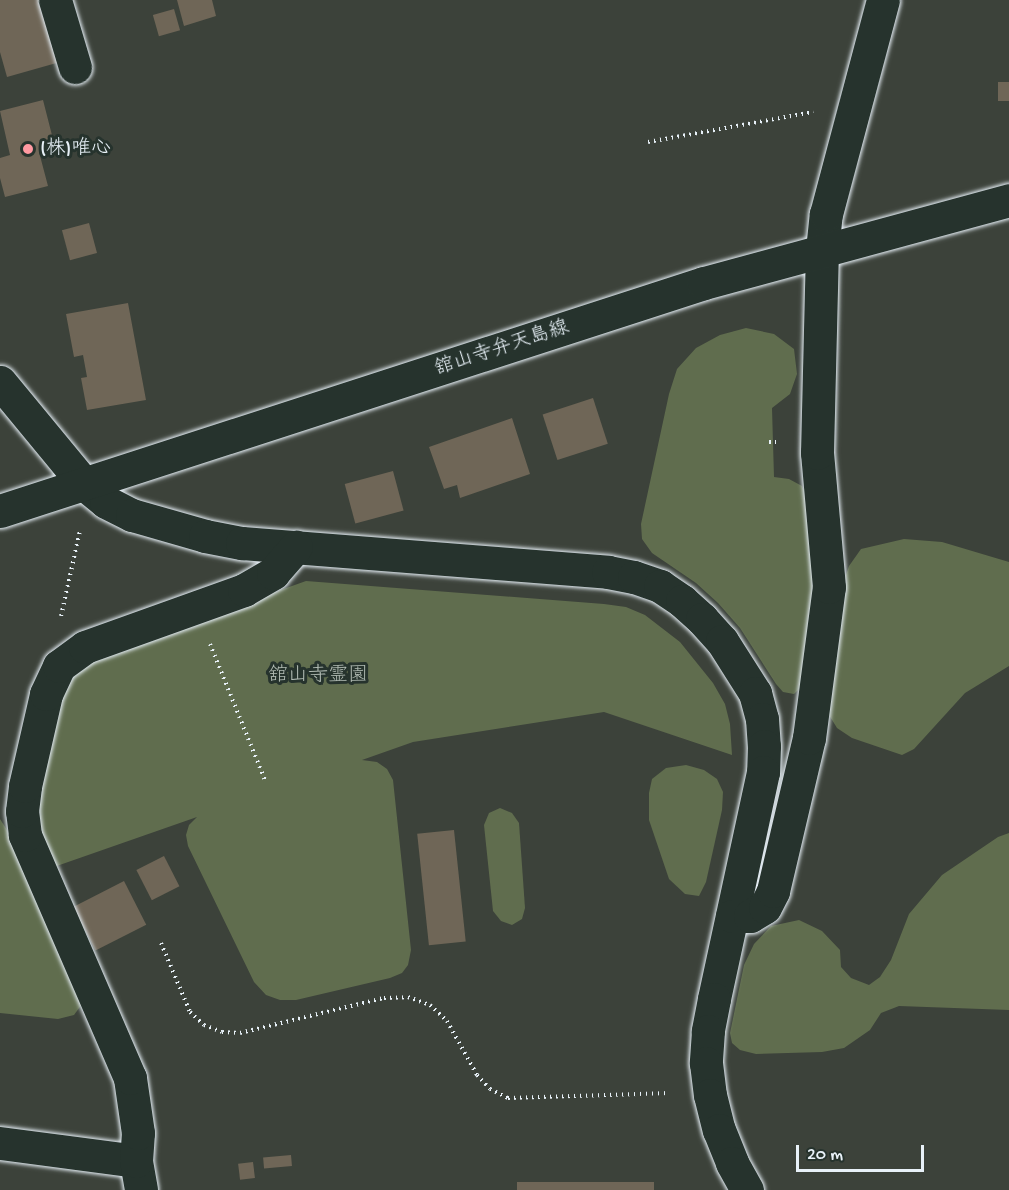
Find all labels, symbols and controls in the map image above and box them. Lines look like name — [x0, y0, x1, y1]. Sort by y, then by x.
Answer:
place label: (株)唯心 — [40, 137, 111, 161]
marker: (株)唯心 — [21, 142, 35, 156]
street label: 舘山寺弁天島線 — [432, 316, 572, 382]
park label: 舘山寺霊園 — [268, 664, 368, 688]
scale bar — [799, 1133, 926, 1171]
text: 20 m — [807, 1145, 843, 1166]

